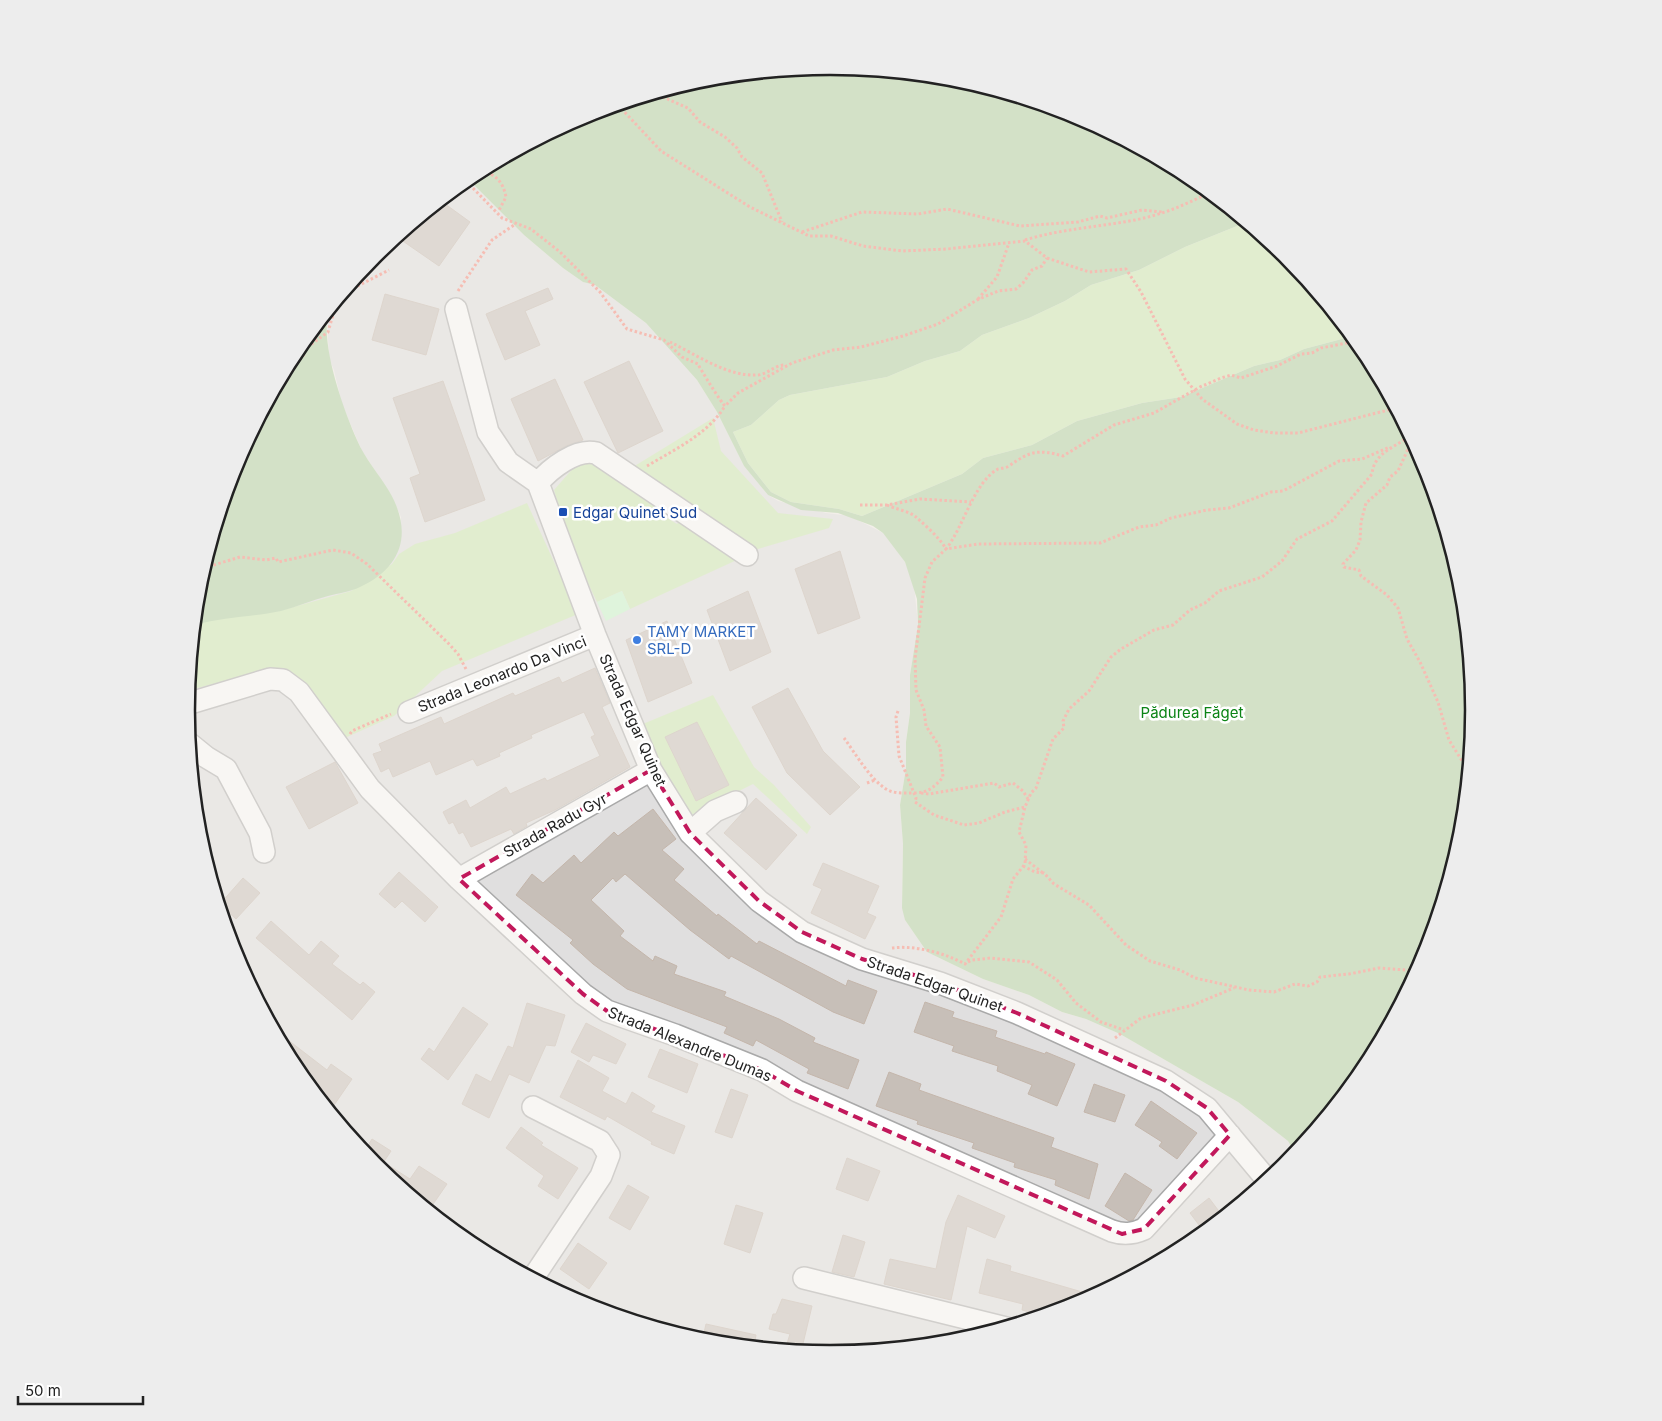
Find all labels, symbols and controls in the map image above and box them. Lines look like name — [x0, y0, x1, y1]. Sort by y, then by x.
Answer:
place label: Edgar Quinet Sud — [573, 503, 697, 522]
marker: Edgar Quinet Sud — [557, 506, 569, 518]
place label: TAMY MARKET SRL-D — [647, 622, 756, 658]
street label: Strada Leonardo Da Vinci — [415, 631, 589, 717]
marker: TAMY MARKET SRL-D — [631, 634, 643, 646]
street label: Strada Edgar Quinet — [595, 651, 671, 789]
park label: Pădurea Făget — [1141, 703, 1243, 722]
street label: Strada Radu Gyr — [500, 788, 611, 861]
street label: Strada Edgar Quinet — [864, 952, 1006, 1016]
street label: Strada Alexandre Dumas — [605, 1002, 775, 1086]
scale bar — [18, 1374, 142, 1406]
text: 50 m — [25, 1381, 61, 1400]

